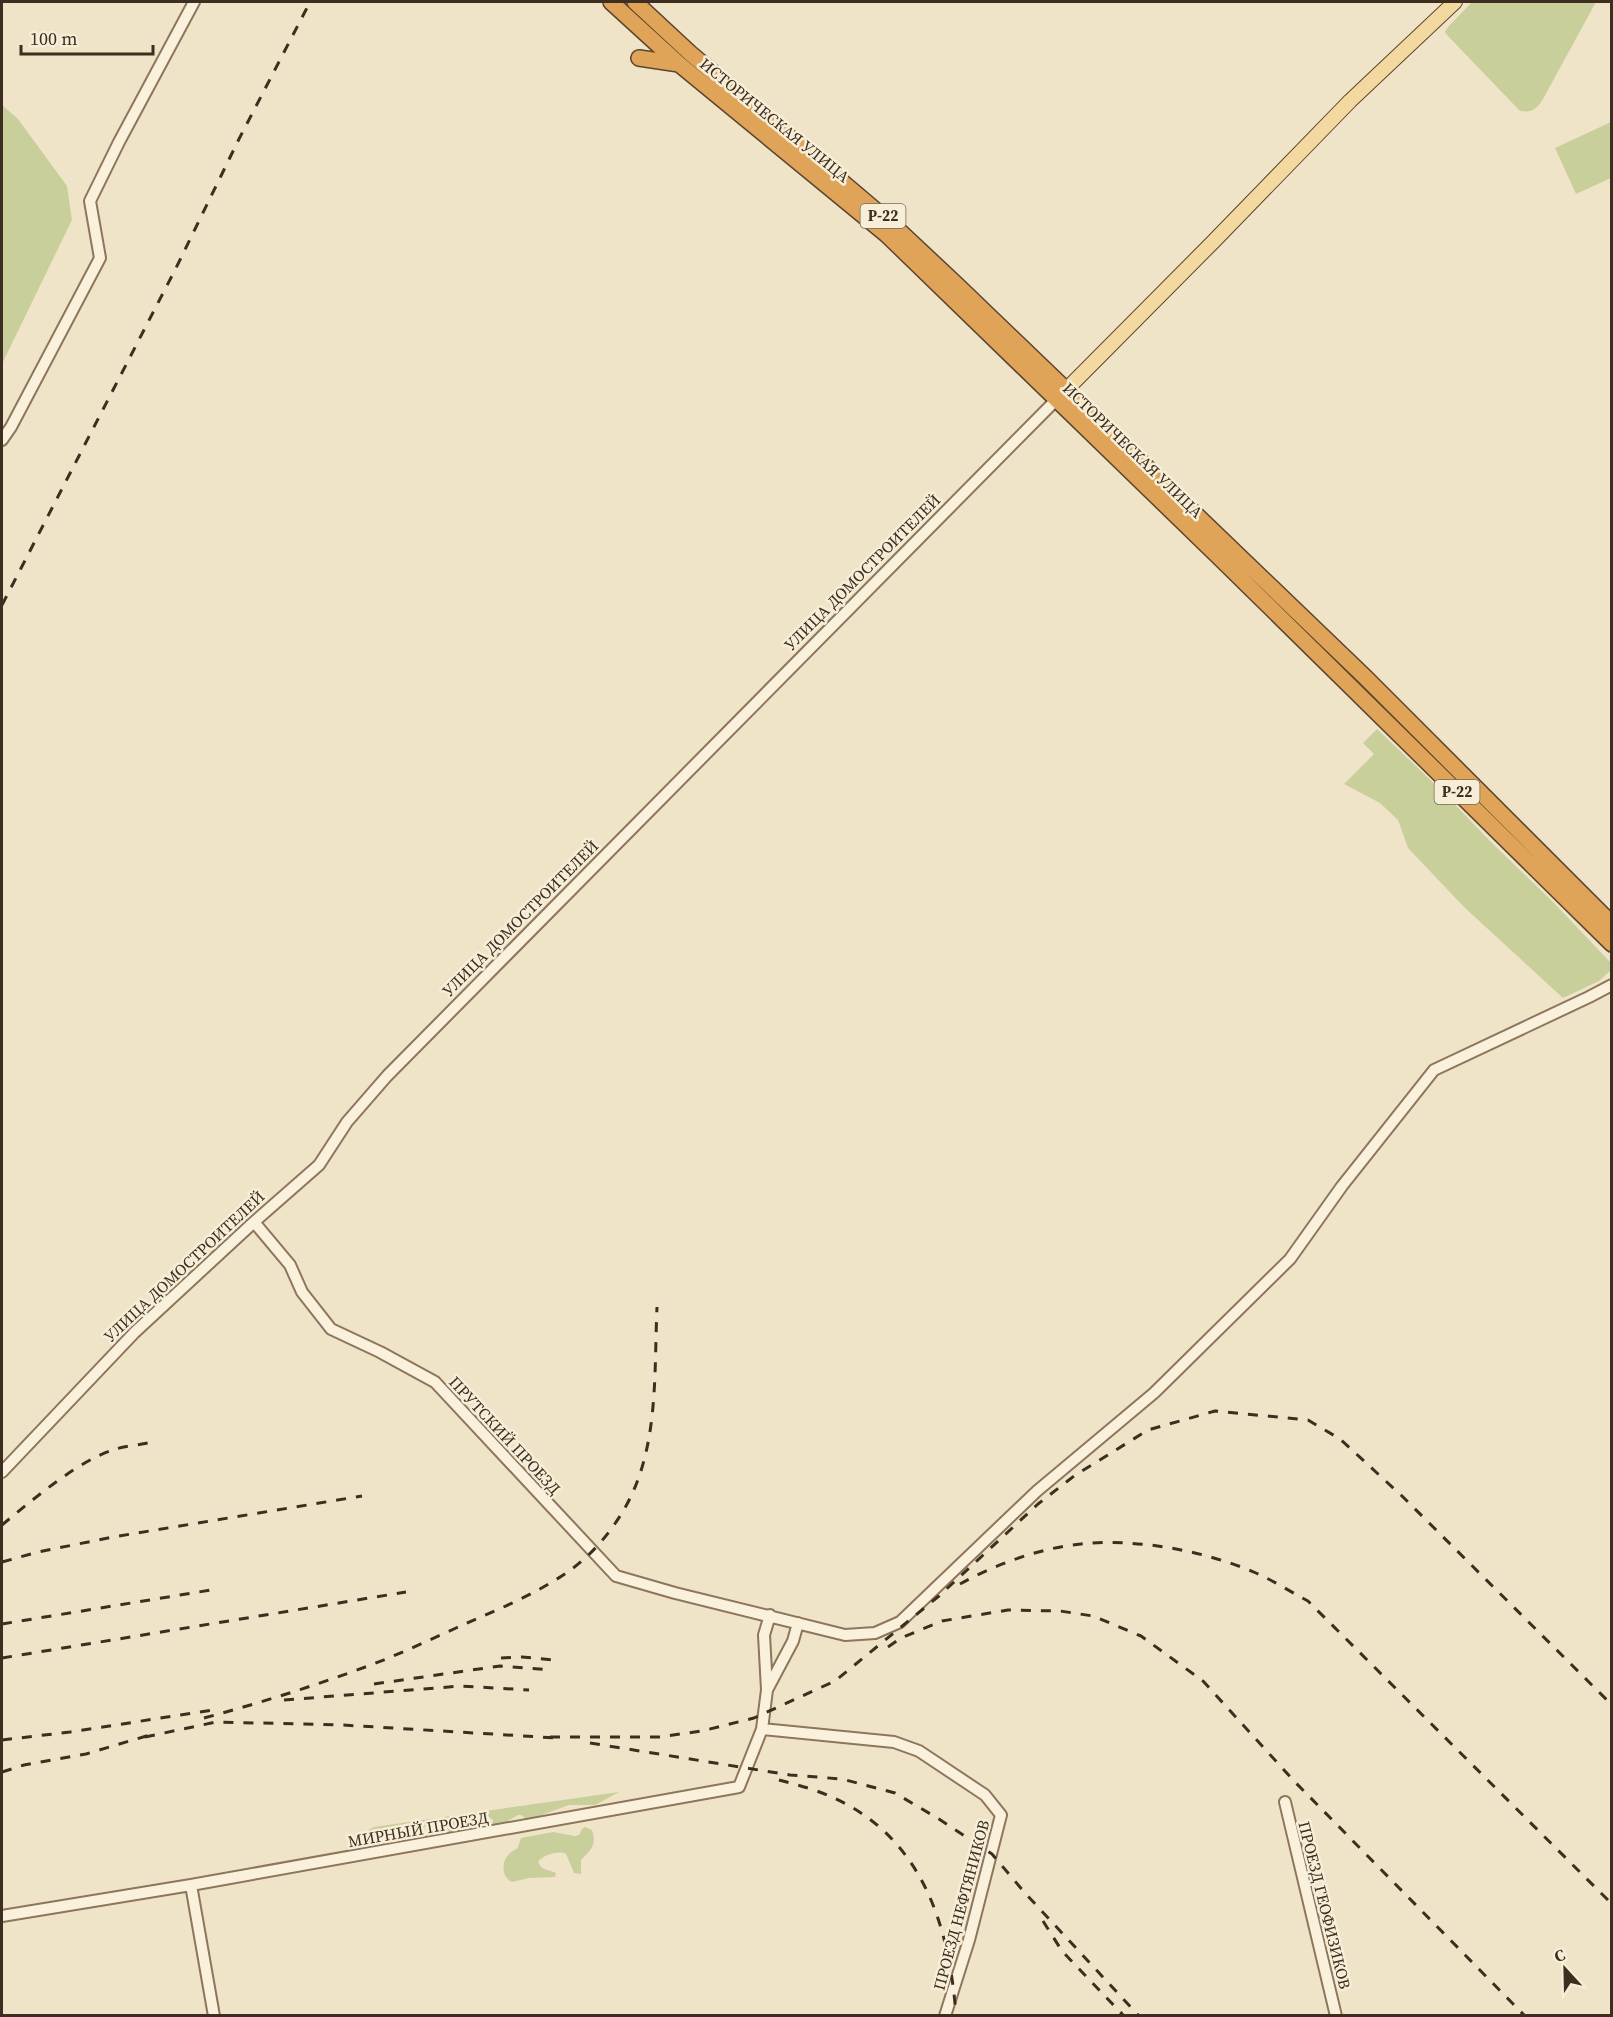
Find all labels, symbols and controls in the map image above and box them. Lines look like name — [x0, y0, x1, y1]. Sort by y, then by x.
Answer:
scale bar — [21, 18, 153, 56]
text: 100 m — [30, 26, 77, 51]
street label: ИСТОРИЧЕСКАЯ УЛИЦА — [695, 53, 855, 188]
road number: Р-22 — [860, 204, 906, 228]
street label: ИСТОРИЧЕСКАЯ УЛИЦА — [1058, 377, 1208, 523]
street label: УЛИЦА ДОМОСТРОИТЕЛЕЙ — [779, 489, 945, 655]
road number: Р-22 — [1434, 780, 1480, 804]
street label: УЛИЦА ДОМОСТРОИТЕЛЕЙ — [437, 835, 603, 1001]
street label: УЛИЦА ДОМОСТРОИТЕЛЕЙ — [99, 1185, 269, 1347]
street label: ПРУТСКИЙ ПРОЕЗД — [444, 1371, 566, 1499]
street label: МИРНЫЙ ПРОЕЗД — [346, 1806, 490, 1852]
street label: ПРОЕЗД НЕФТЯНИКОВ — [928, 1817, 994, 1993]
street label: ПРОЕЗД ГЕОФИЗИКОВ — [1294, 1819, 1356, 1991]
north arrow — [1535, 1939, 1595, 1999]
text: С — [1551, 1943, 1568, 1967]

